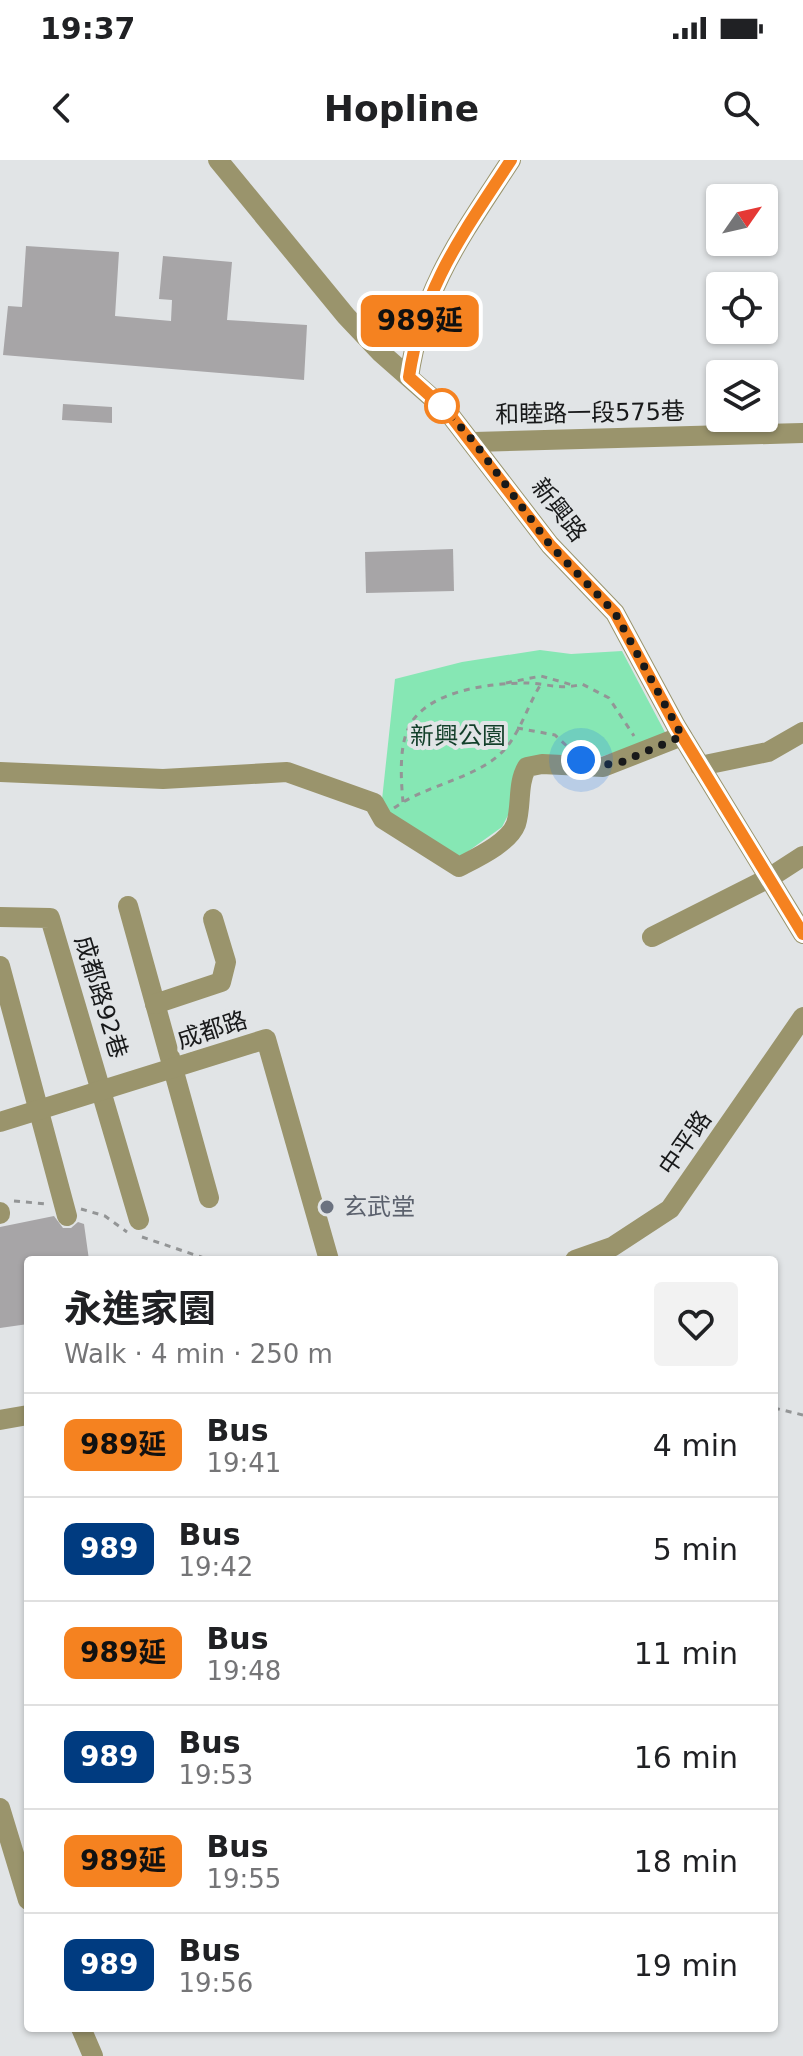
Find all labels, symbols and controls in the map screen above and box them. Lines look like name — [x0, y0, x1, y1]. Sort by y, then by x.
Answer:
text: 19:37 — [40, 11, 136, 46]
icon: back — [40, 86, 84, 130]
icon: search — [719, 86, 763, 130]
text: Hopline — [324, 88, 479, 129]
north arrow — [706, 184, 778, 256]
map controls — [706, 184, 778, 432]
button: locate — [706, 272, 778, 344]
line badge: 989延 — [364, 295, 476, 347]
text: 989延 — [377, 304, 463, 337]
button: layers — [706, 360, 778, 432]
unlabelled marker — [425, 389, 459, 423]
street label: 和睦路一段575巷 — [495, 397, 685, 429]
street label: 新興路 — [526, 473, 592, 547]
park label: 新興公園 — [410, 722, 506, 750]
your location — [561, 740, 601, 780]
street label: 成都路92巷 — [69, 932, 133, 1062]
street label: 成都路 — [173, 1006, 251, 1054]
street label: 中平路 — [653, 1105, 717, 1181]
place label: 玄武堂 — [343, 1193, 415, 1221]
marker: 玄武堂 — [318, 1198, 336, 1216]
button: heart — [654, 1282, 738, 1366]
text: 永進家園 — [64, 1287, 216, 1331]
text: Walk · 4 min · 250 m — [64, 1339, 333, 1369]
text: Bus — [206, 1413, 269, 1448]
text: 989延 — [80, 1428, 166, 1461]
text: 4 min — [653, 1428, 738, 1463]
text: 19:41 — [206, 1448, 281, 1478]
text: Bus — [178, 1517, 241, 1552]
text: 989 — [80, 1532, 138, 1565]
text: 5 min — [653, 1532, 738, 1567]
text: 19:42 — [178, 1552, 253, 1582]
text: Bus — [206, 1621, 269, 1656]
text: 989延 — [80, 1636, 166, 1669]
text: 11 min — [634, 1636, 738, 1671]
text: 19:48 — [206, 1656, 281, 1686]
text: Bus — [178, 1725, 241, 1760]
text: 989 — [80, 1740, 138, 1773]
text: 16 min — [634, 1740, 738, 1775]
text: 19:53 — [178, 1760, 253, 1790]
text: Bus — [206, 1829, 269, 1864]
text: 989延 — [80, 1844, 166, 1877]
text: 18 min — [634, 1844, 738, 1879]
text: 19:55 — [206, 1864, 281, 1894]
text: Bus — [178, 1933, 241, 1968]
text: 989 — [80, 1948, 138, 1981]
text: 19 min — [634, 1948, 738, 1983]
text: 19:56 — [178, 1968, 253, 1998]

